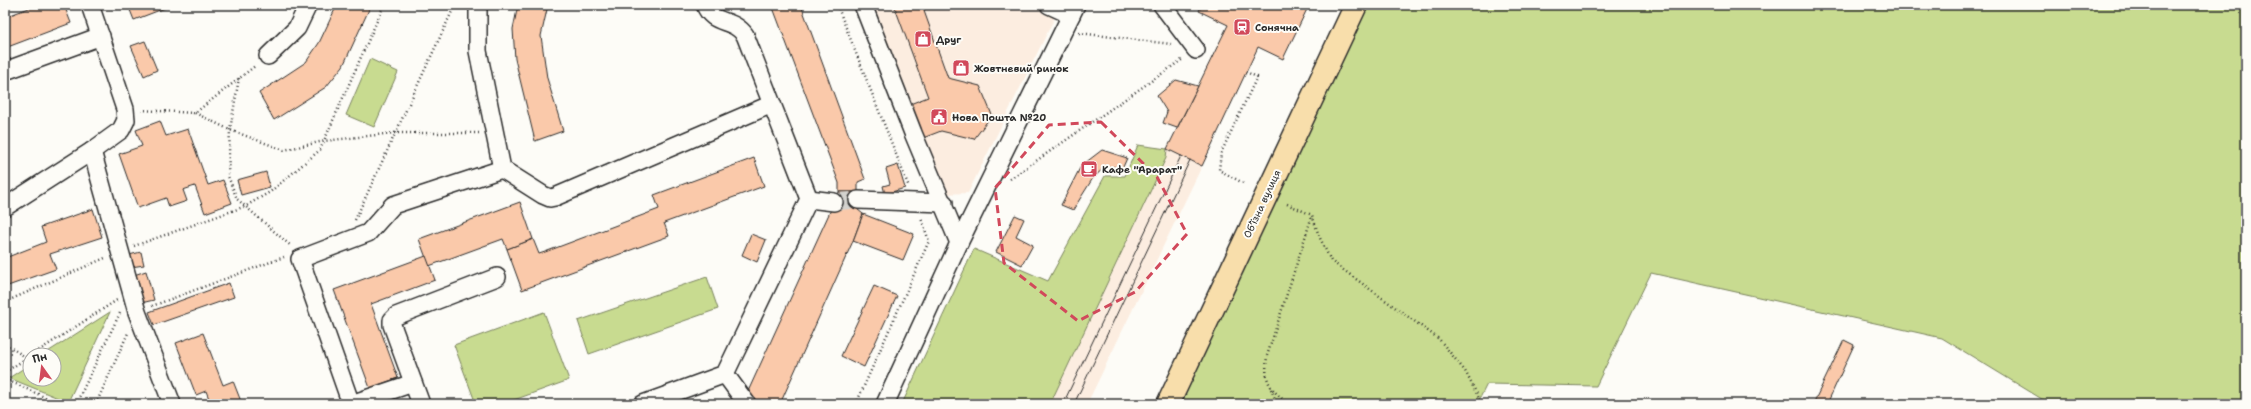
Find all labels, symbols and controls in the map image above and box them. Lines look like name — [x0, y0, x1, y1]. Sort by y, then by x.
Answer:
station icon: Сонячна — [1232, 17, 1252, 37]
place label: Сонячна — [1255, 21, 1299, 34]
shop icon: Друг — [913, 29, 933, 49]
place label: Друг — [936, 33, 962, 46]
shop icon: Жовтневий ринок — [951, 58, 971, 78]
place label: Жовтневий ринок — [974, 62, 1069, 75]
public building icon: Нова Пошта №20 — [929, 107, 949, 127]
place label: Нова Пошта №20 — [952, 111, 1046, 124]
cafe icon: Кафе "Арарат" — [1079, 159, 1099, 179]
place label: Кафе "Арарат" — [1102, 163, 1182, 176]
street label: Обʼїзна вулиця — [1241, 168, 1283, 240]
north arrow — [22, 347, 62, 387]
text: Пн — [31, 349, 49, 367]

